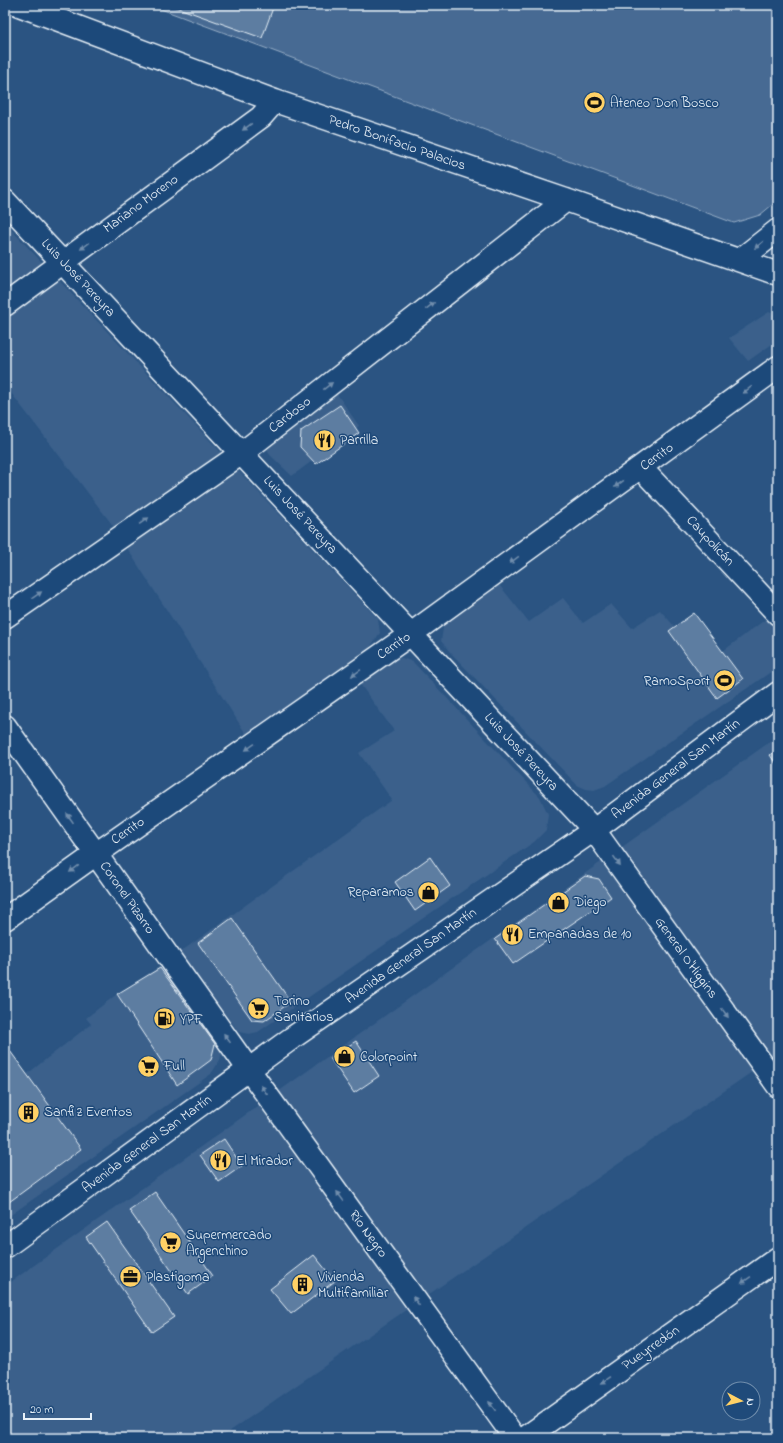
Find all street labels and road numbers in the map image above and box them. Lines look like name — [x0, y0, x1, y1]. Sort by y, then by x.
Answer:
street label: Pedro Bonifacio Palacios — [325, 110, 469, 176]
street label: Mariano Moreno — [99, 169, 183, 239]
street label: Luis José Pereyra — [35, 234, 120, 323]
street label: Cardoso — [264, 392, 316, 438]
street label: Cerrito — [636, 438, 678, 476]
street label: Luis José Pereyra — [257, 471, 342, 560]
street label: Caupolicán — [681, 511, 739, 571]
street label: Cerrito — [373, 627, 415, 665]
street label: Luis José Pereyra — [478, 708, 563, 797]
street label: Avenida General San Martín — [607, 713, 745, 824]
street label: Cerrito — [107, 812, 149, 850]
street label: Coronel Pizarro — [94, 857, 160, 939]
street label: Avenida General San Martín — [341, 902, 481, 1009]
street label: General O'Higgins — [648, 913, 723, 1004]
street label: Avenida General San Martín — [78, 1089, 217, 1198]
street label: Río Negro — [343, 1206, 393, 1263]
street label: Pueyrredón — [618, 1320, 685, 1376]

